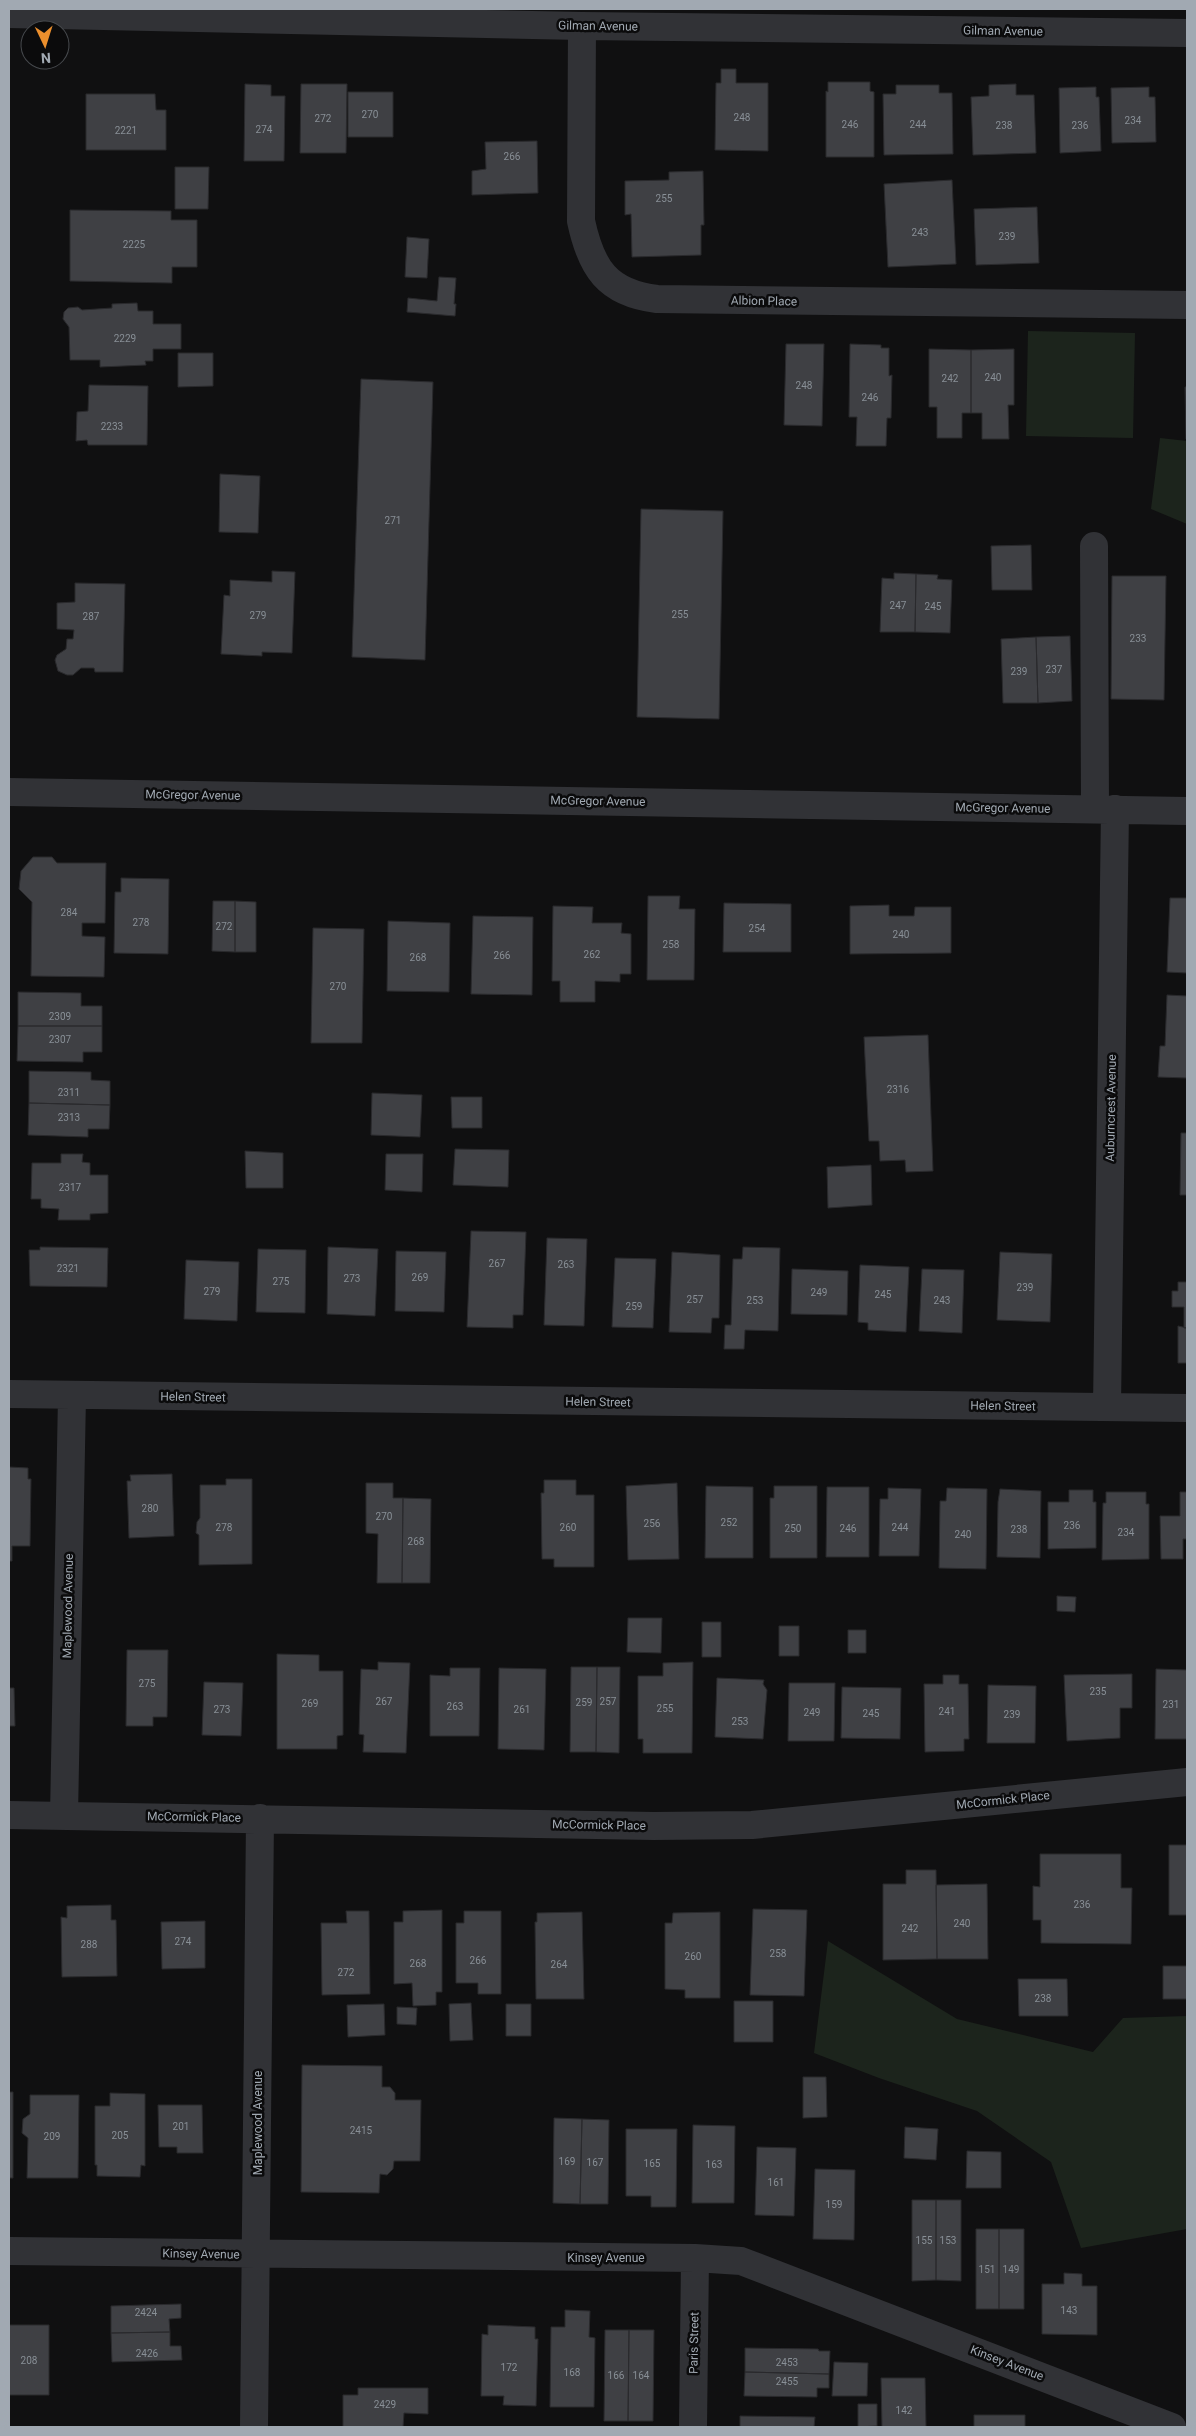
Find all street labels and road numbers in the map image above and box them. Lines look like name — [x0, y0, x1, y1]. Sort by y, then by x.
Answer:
street label: Gilman Avenue — [558, 18, 638, 34]
street label: Gilman Avenue — [963, 23, 1043, 39]
street label: Albion Place — [731, 293, 797, 309]
street label: McGregor Avenue — [145, 787, 241, 803]
street label: McGregor Avenue — [550, 793, 646, 809]
street label: McGregor Avenue — [955, 800, 1051, 816]
street label: Auburncrest Avenue — [1103, 1054, 1119, 1162]
street label: Helen Street — [160, 1389, 226, 1405]
street label: Helen Street — [565, 1394, 631, 1410]
street label: Helen Street — [970, 1398, 1036, 1414]
street label: Maplewood Avenue — [60, 1554, 76, 1658]
street label: McCormick Place — [956, 1788, 1050, 1812]
street label: McCormick Place — [147, 1809, 241, 1825]
street label: McCormick Place — [552, 1817, 646, 1833]
street label: Maplewood Avenue — [251, 2071, 265, 2175]
street label: Kinsey Avenue — [162, 2246, 240, 2262]
street label: Kinsey Avenue — [567, 2251, 645, 2265]
street label: Paris Street — [686, 2312, 702, 2374]
street label: Kinsey Avenue — [968, 2343, 1046, 2383]

